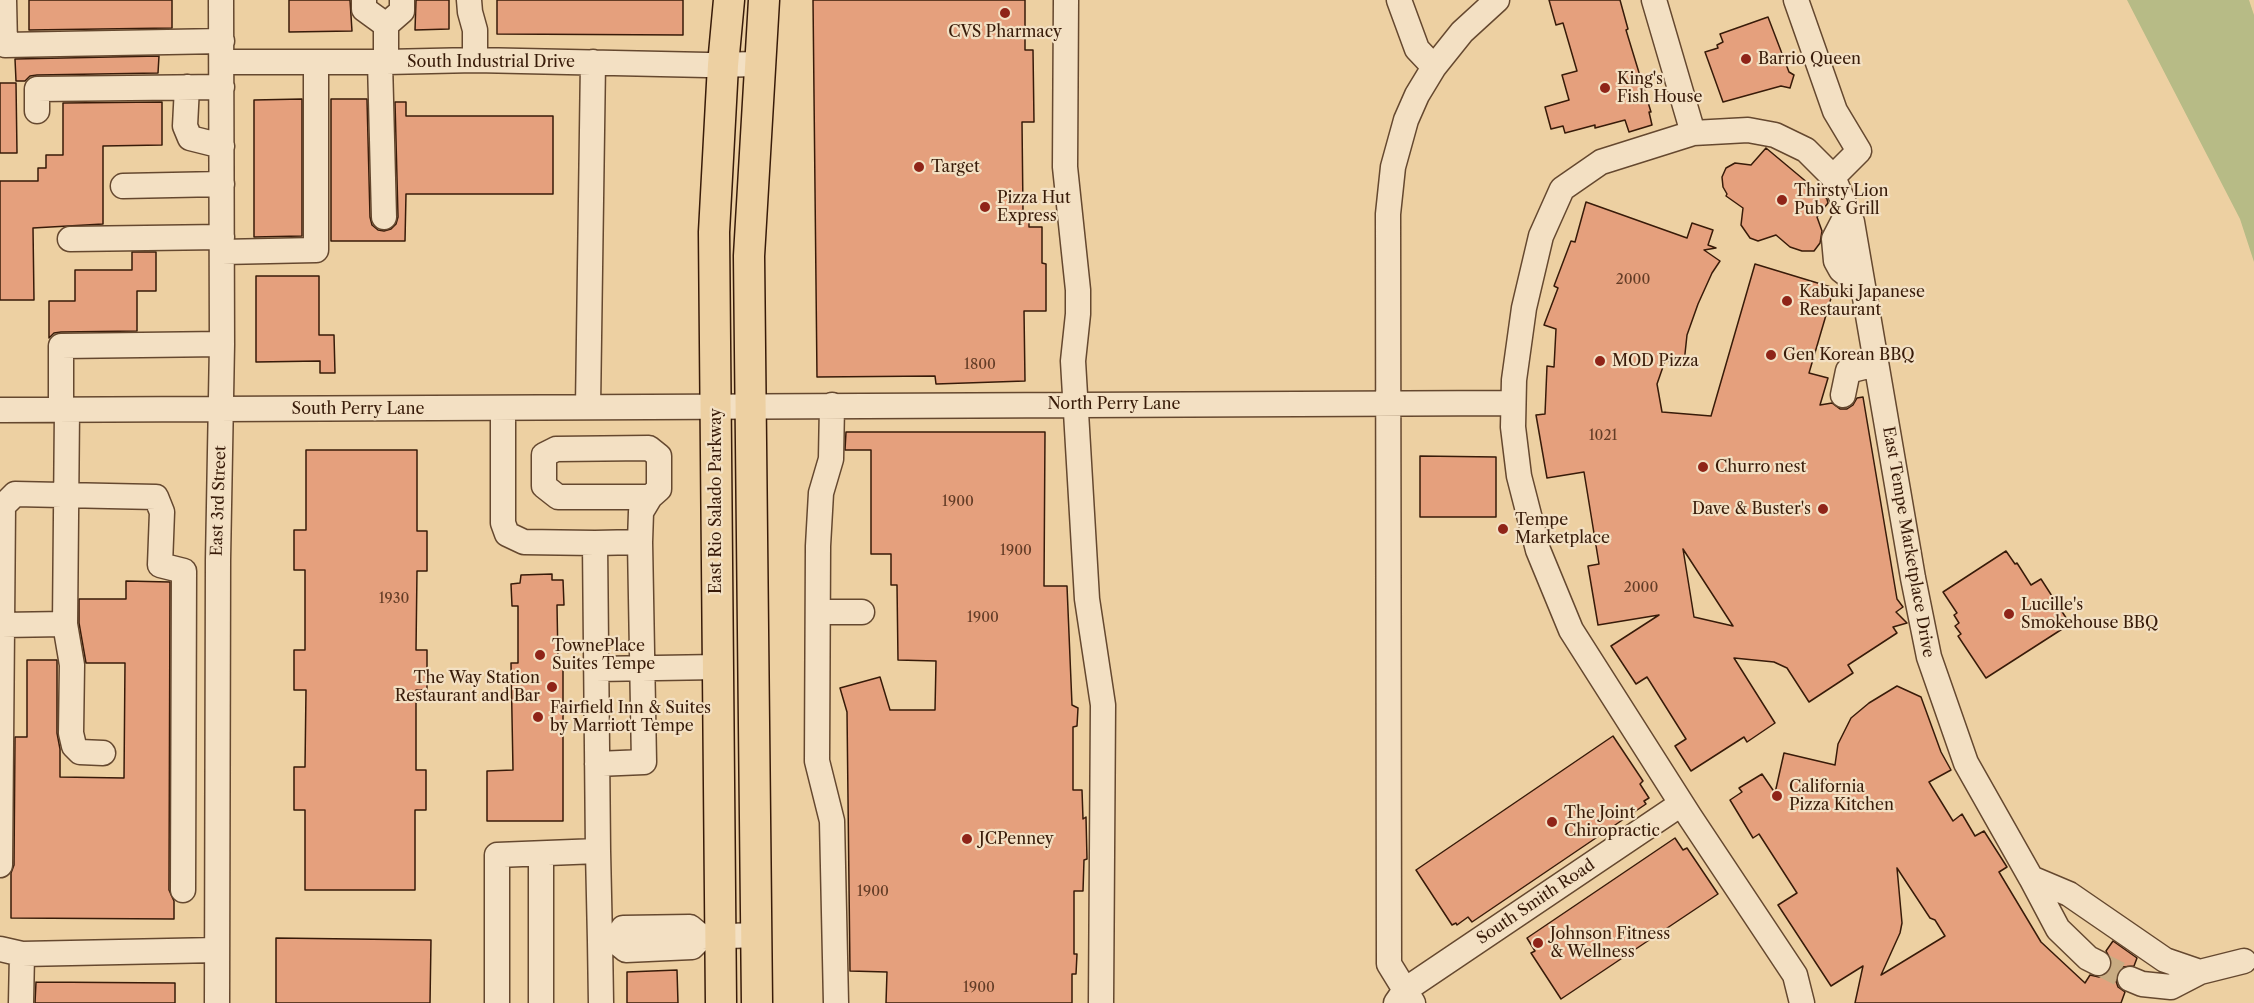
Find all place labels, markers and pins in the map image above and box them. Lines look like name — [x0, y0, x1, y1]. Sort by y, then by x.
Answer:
marker: CVS Pharmacy — [998, 6, 1012, 20]
place label: CVS Pharmacy — [948, 22, 1062, 42]
place label: Barrio Queen — [1758, 49, 1861, 69]
marker: Barrio Queen — [1739, 52, 1753, 66]
place label: King's Fish House — [1617, 69, 1702, 107]
marker: King's Fish House — [1598, 81, 1612, 95]
place label: Target — [931, 157, 980, 177]
marker: Target — [912, 160, 926, 174]
place label: Thirsty Lion Pub & Grill — [1794, 181, 1888, 219]
place label: Pizza Hut Express — [997, 188, 1071, 226]
marker: Thirsty Lion Pub & Grill — [1775, 193, 1789, 207]
marker: Pizza Hut Express — [978, 200, 992, 214]
place label: Kabuki Japanese Restaurant — [1799, 282, 1925, 320]
marker: Kabuki Japanese Restaurant — [1780, 294, 1794, 308]
place label: Gen Korean BBQ — [1783, 345, 1915, 365]
marker: Gen Korean BBQ — [1764, 348, 1778, 362]
place label: MOD Pizza — [1612, 351, 1699, 371]
marker: MOD Pizza — [1593, 354, 1607, 368]
place label: Churro nest — [1715, 457, 1806, 477]
marker: Churro nest — [1696, 460, 1710, 474]
place label: Dave & Buster's — [1692, 499, 1811, 519]
marker: Dave & Buster's — [1816, 502, 1830, 516]
place label: Tempe Marketplace — [1515, 510, 1610, 548]
marker: Tempe Marketplace — [1496, 522, 1510, 536]
place label: Lucille's Smokehouse BBQ — [2021, 595, 2158, 633]
marker: Lucille's Smokehouse BBQ — [2002, 607, 2016, 621]
place label: TownePlace Suites Tempe — [552, 636, 655, 674]
marker: TownePlace Suites Tempe — [533, 648, 547, 662]
place label: The Way Station Restaurant and Bar — [395, 668, 540, 706]
marker: The Way Station Restaurant and Bar — [545, 680, 559, 694]
place label: Fairfield Inn & Suites by Marriott Tempe — [550, 698, 711, 736]
marker: Fairfield Inn & Suites by Marriott Tempe — [531, 710, 545, 724]
place label: California Pizza Kitchen — [1789, 777, 1894, 815]
marker: California Pizza Kitchen — [1770, 789, 1784, 803]
place label: The Joint Chiropractic — [1564, 803, 1660, 841]
marker: The Joint Chiropractic — [1545, 815, 1559, 829]
place label: JCPenney — [979, 829, 1054, 849]
marker: JCPenney — [960, 832, 974, 846]
place label: Johnson Fitness & Wellness — [1550, 924, 1670, 962]
marker: Johnson Fitness & Wellness — [1531, 936, 1545, 950]

